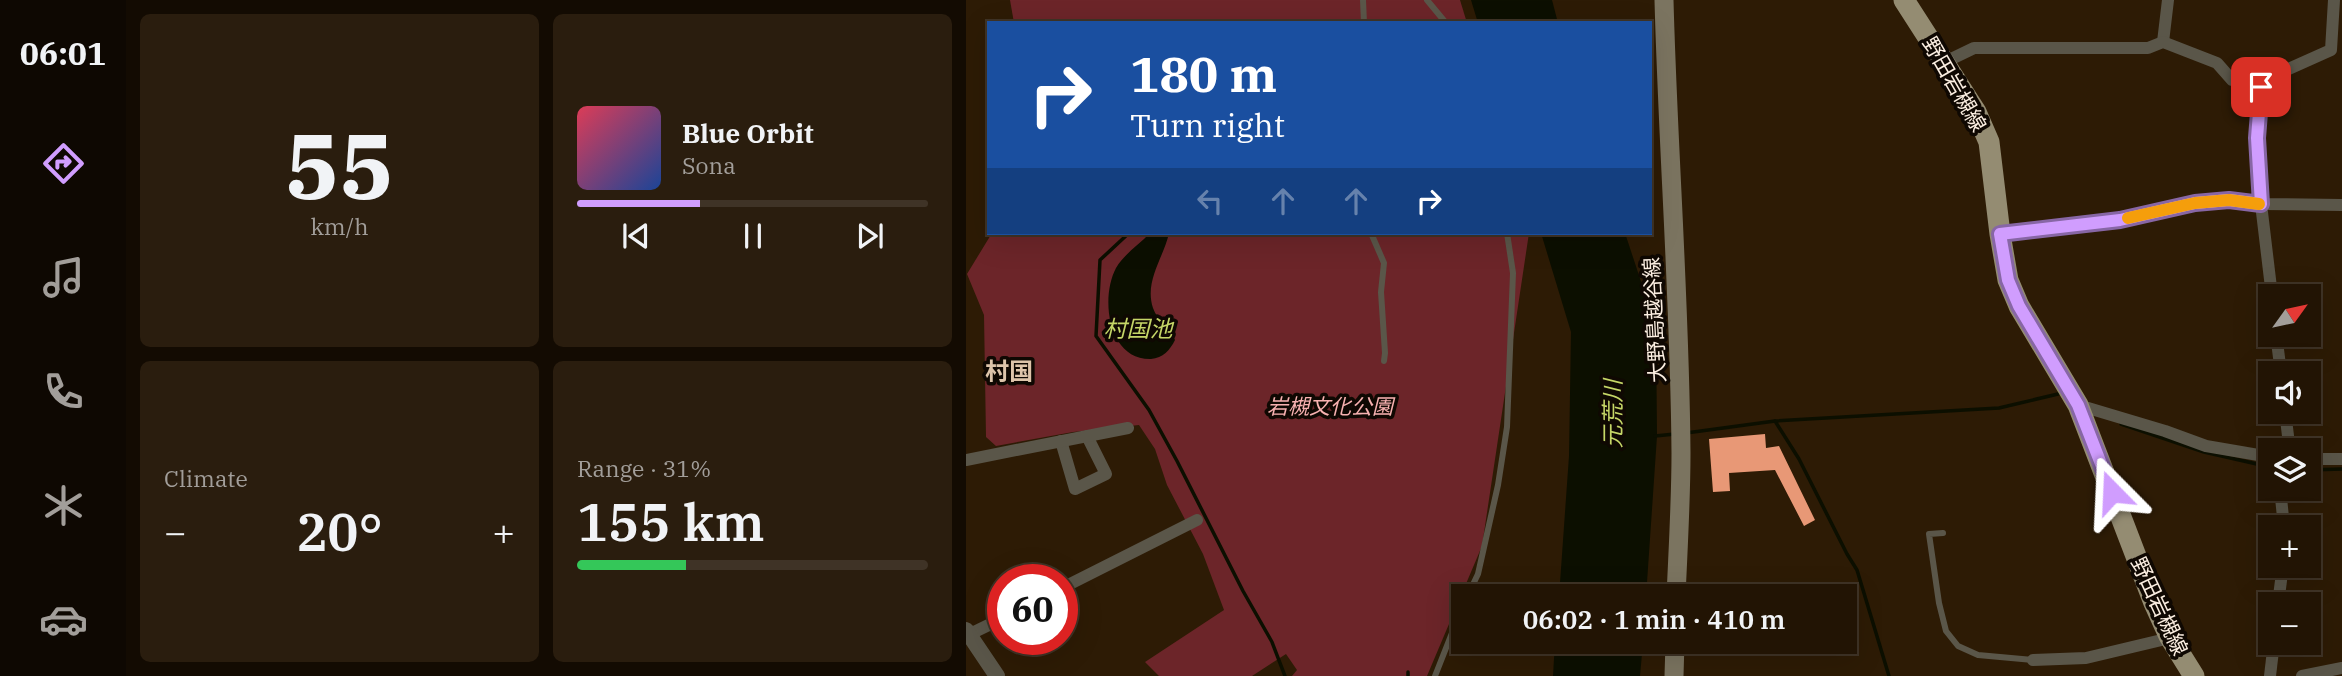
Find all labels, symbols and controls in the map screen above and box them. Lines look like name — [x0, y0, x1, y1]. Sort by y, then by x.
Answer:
text: 06:01 — [20, 32, 106, 74]
street label: 野田岩槻線 — [1917, 32, 1993, 136]
text: 180 m — [1130, 42, 1277, 105]
icon: right — [1015, 49, 1106, 140]
pin — [2231, 57, 2291, 117]
icon: arrive — [2242, 68, 2280, 106]
text: Turn right — [1130, 104, 1285, 146]
text: 55 — [285, 106, 394, 224]
text: Blue Orbit — [682, 116, 814, 150]
icon: directions — [39, 139, 88, 188]
text: Sona — [682, 150, 736, 180]
icon: left — [1191, 182, 1229, 220]
icon: ahead — [1264, 182, 1302, 220]
icon: ahead — [1337, 182, 1375, 220]
icon: right — [1410, 182, 1448, 220]
text: km/h — [310, 211, 369, 241]
icon: previous — [617, 217, 655, 255]
icon: pause — [734, 217, 772, 255]
icon: next — [851, 217, 889, 255]
icon: music — [39, 253, 88, 302]
street label: 大野島越谷線 — [1637, 256, 1671, 384]
north arrow — [2258, 284, 2320, 346]
map controls — [2258, 284, 2321, 655]
water label: 村国池 — [1104, 313, 1175, 343]
district label: 村国 — [985, 355, 1033, 387]
button: sound — [2258, 361, 2321, 424]
icon: phone — [39, 367, 88, 416]
water label: 元荒川 — [1597, 377, 1627, 449]
park label: 岩槻文化公園 — [1267, 392, 1396, 420]
button: layers — [2258, 438, 2321, 501]
text: Range · 31% — [577, 453, 711, 483]
position arrow — [2075, 455, 2149, 529]
text: Climate — [164, 463, 248, 493]
icon: climate — [39, 481, 88, 530]
text: 155 km — [577, 488, 765, 555]
text: 20° — [296, 498, 383, 565]
text: − — [164, 507, 187, 556]
text: + — [492, 507, 515, 556]
button: + — [2258, 515, 2321, 578]
street label: 野田岩槻線 — [2125, 553, 2195, 659]
speed limit sign: 60 — [987, 564, 1078, 655]
button: − — [2258, 592, 2321, 655]
icon: car — [39, 595, 88, 644]
text: 06:02 · 1 min · 410 m — [1523, 602, 1785, 636]

